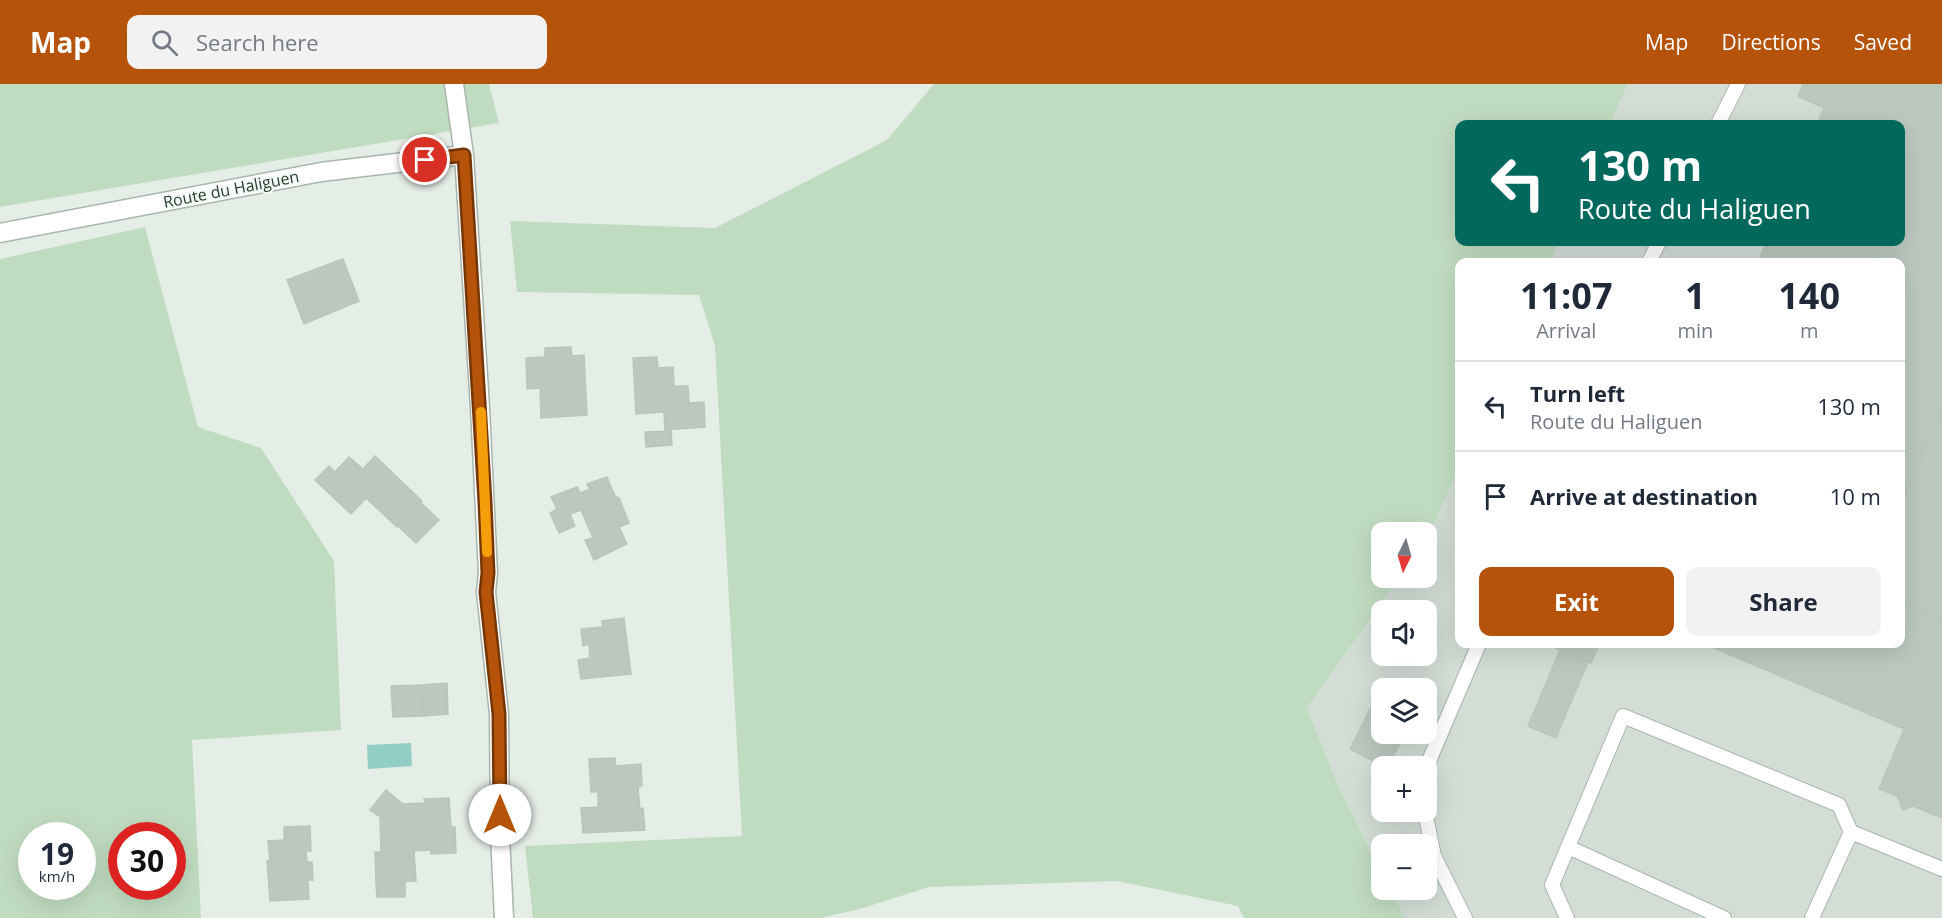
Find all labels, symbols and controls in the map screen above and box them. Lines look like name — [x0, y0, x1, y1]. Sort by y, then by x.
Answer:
search box — [127, 15, 547, 69]
text: Map — [30, 23, 91, 61]
icon: search — [148, 26, 181, 59]
text: Search here — [196, 27, 319, 57]
text: Map — [1645, 28, 1688, 56]
text: Directions — [1721, 28, 1821, 56]
text: Saved — [1854, 28, 1912, 56]
pin — [399, 134, 450, 185]
text: 130 m — [1578, 136, 1702, 193]
icon: arrive — [408, 143, 441, 176]
icon: left — [1479, 144, 1557, 222]
street label: Route du Haliguen — [161, 165, 301, 213]
text: Route du Haliguen — [1578, 190, 1811, 227]
text: 11:07 — [1520, 271, 1613, 320]
text: 1 — [1685, 271, 1706, 320]
text: 140 — [1778, 271, 1840, 320]
text: Arrival — [1536, 317, 1596, 344]
text: min — [1677, 317, 1713, 344]
text: m — [1800, 317, 1818, 344]
text: Turn left — [1530, 378, 1625, 408]
icon: left — [1479, 390, 1512, 423]
text: 130 m — [1817, 391, 1881, 421]
text: Route du Haliguen — [1530, 408, 1702, 435]
icon: arrive — [1479, 480, 1512, 513]
text: Arrive at destination — [1530, 481, 1758, 511]
text: 10 m — [1830, 481, 1881, 511]
north arrow — [1371, 522, 1437, 588]
map controls — [1371, 522, 1437, 900]
button: Exit — [1479, 567, 1674, 636]
button: Share — [1686, 567, 1881, 636]
button: sound — [1371, 600, 1437, 666]
button: layers — [1371, 678, 1437, 744]
button: + — [1371, 756, 1437, 822]
position arrow — [468, 783, 532, 847]
speed limit sign: 30 — [108, 822, 186, 900]
text: 19 — [40, 833, 74, 874]
button: − — [1371, 834, 1437, 900]
text: km/h — [39, 866, 75, 886]

